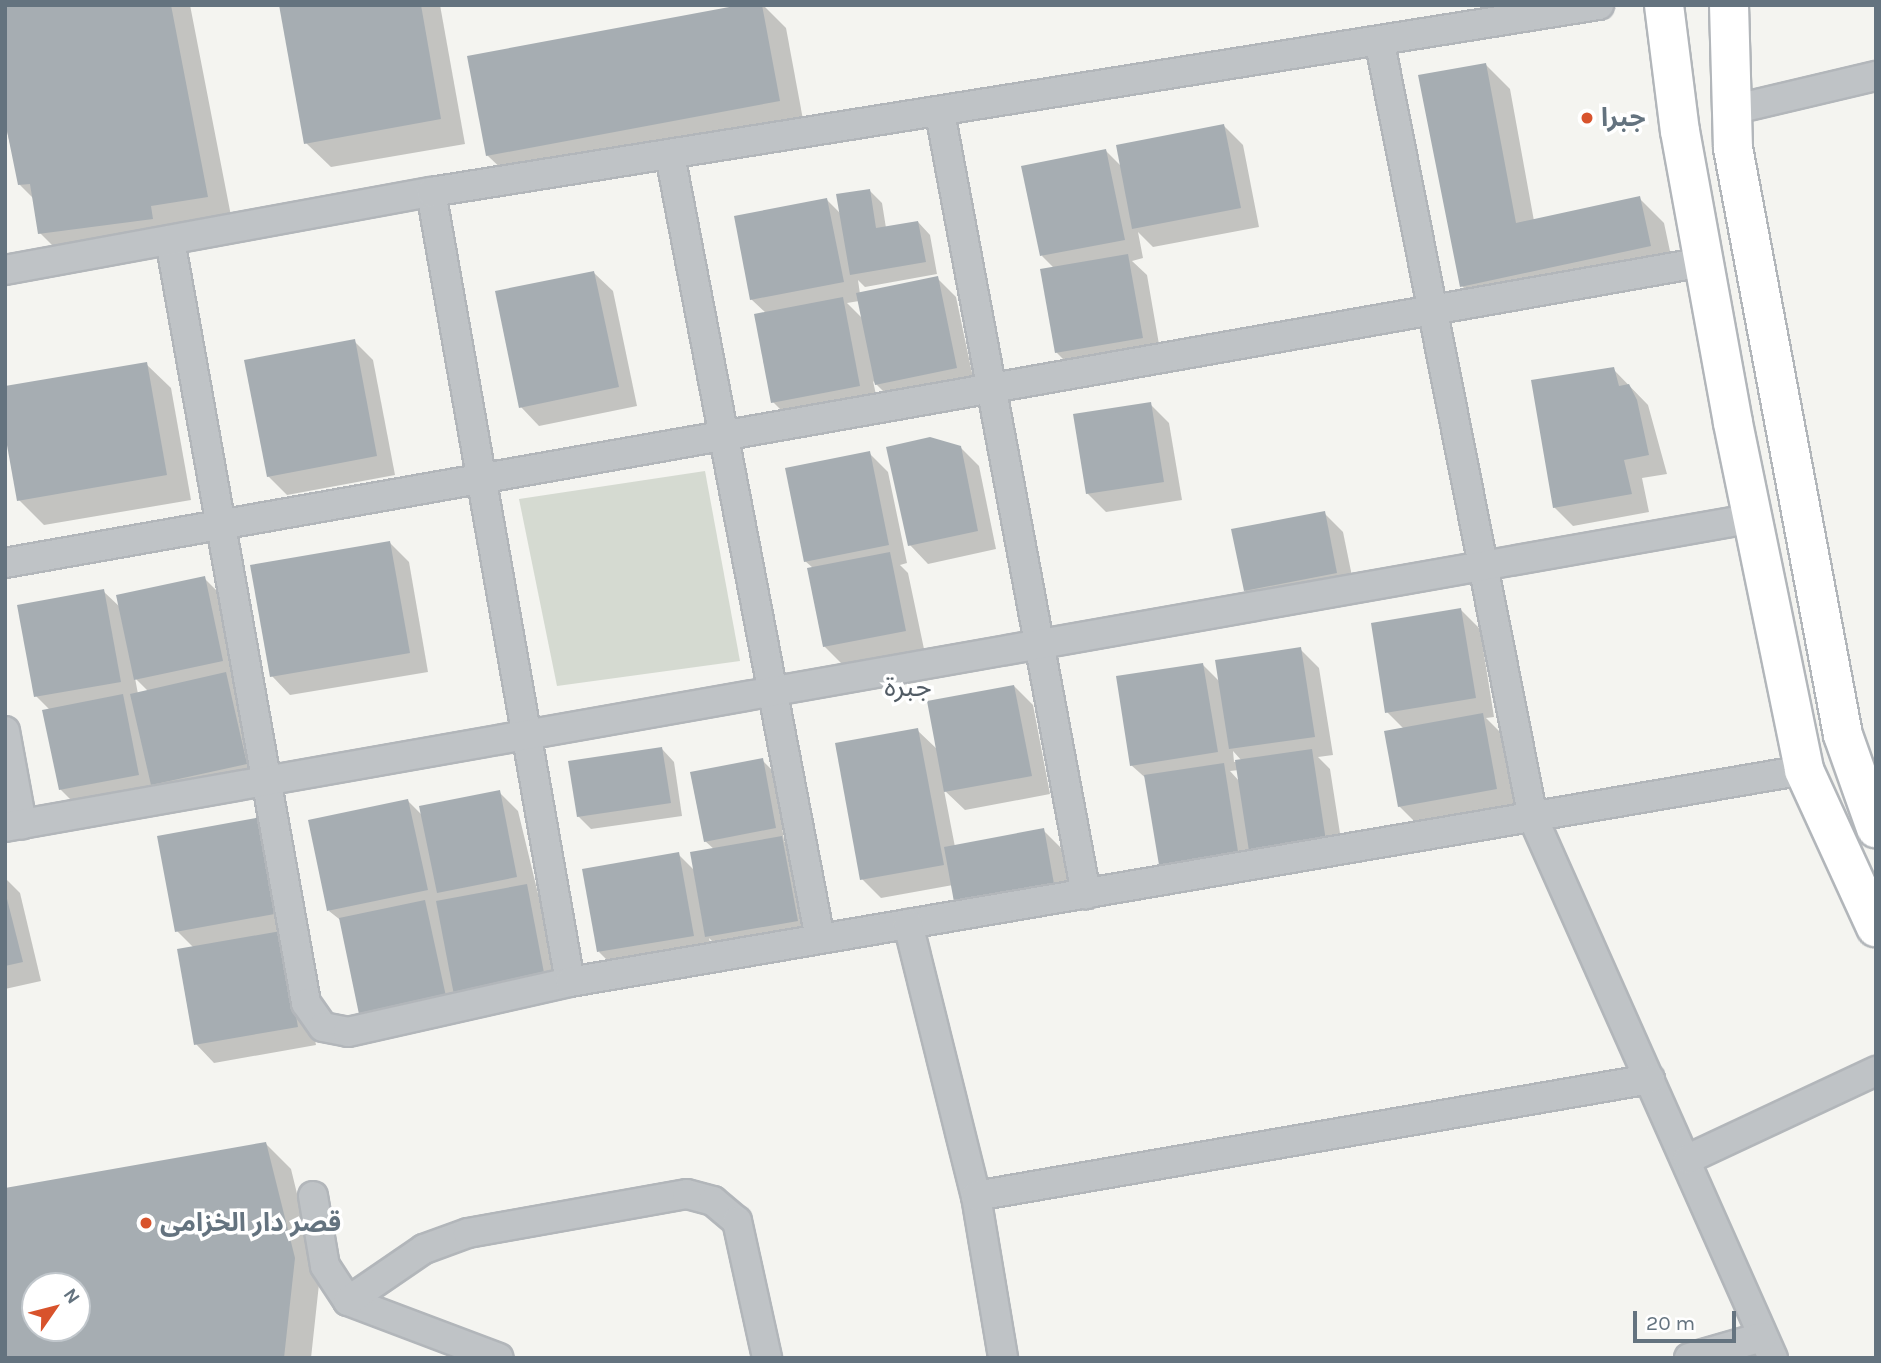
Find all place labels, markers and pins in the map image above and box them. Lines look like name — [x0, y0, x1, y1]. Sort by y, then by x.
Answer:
place label: جبرا — [1601, 102, 1645, 134]
marker: جبرا — [1579, 110, 1595, 126]
place label: قصر دار الخزامى — [160, 1207, 341, 1239]
marker: قصر دار الخزامى — [138, 1215, 154, 1231]

